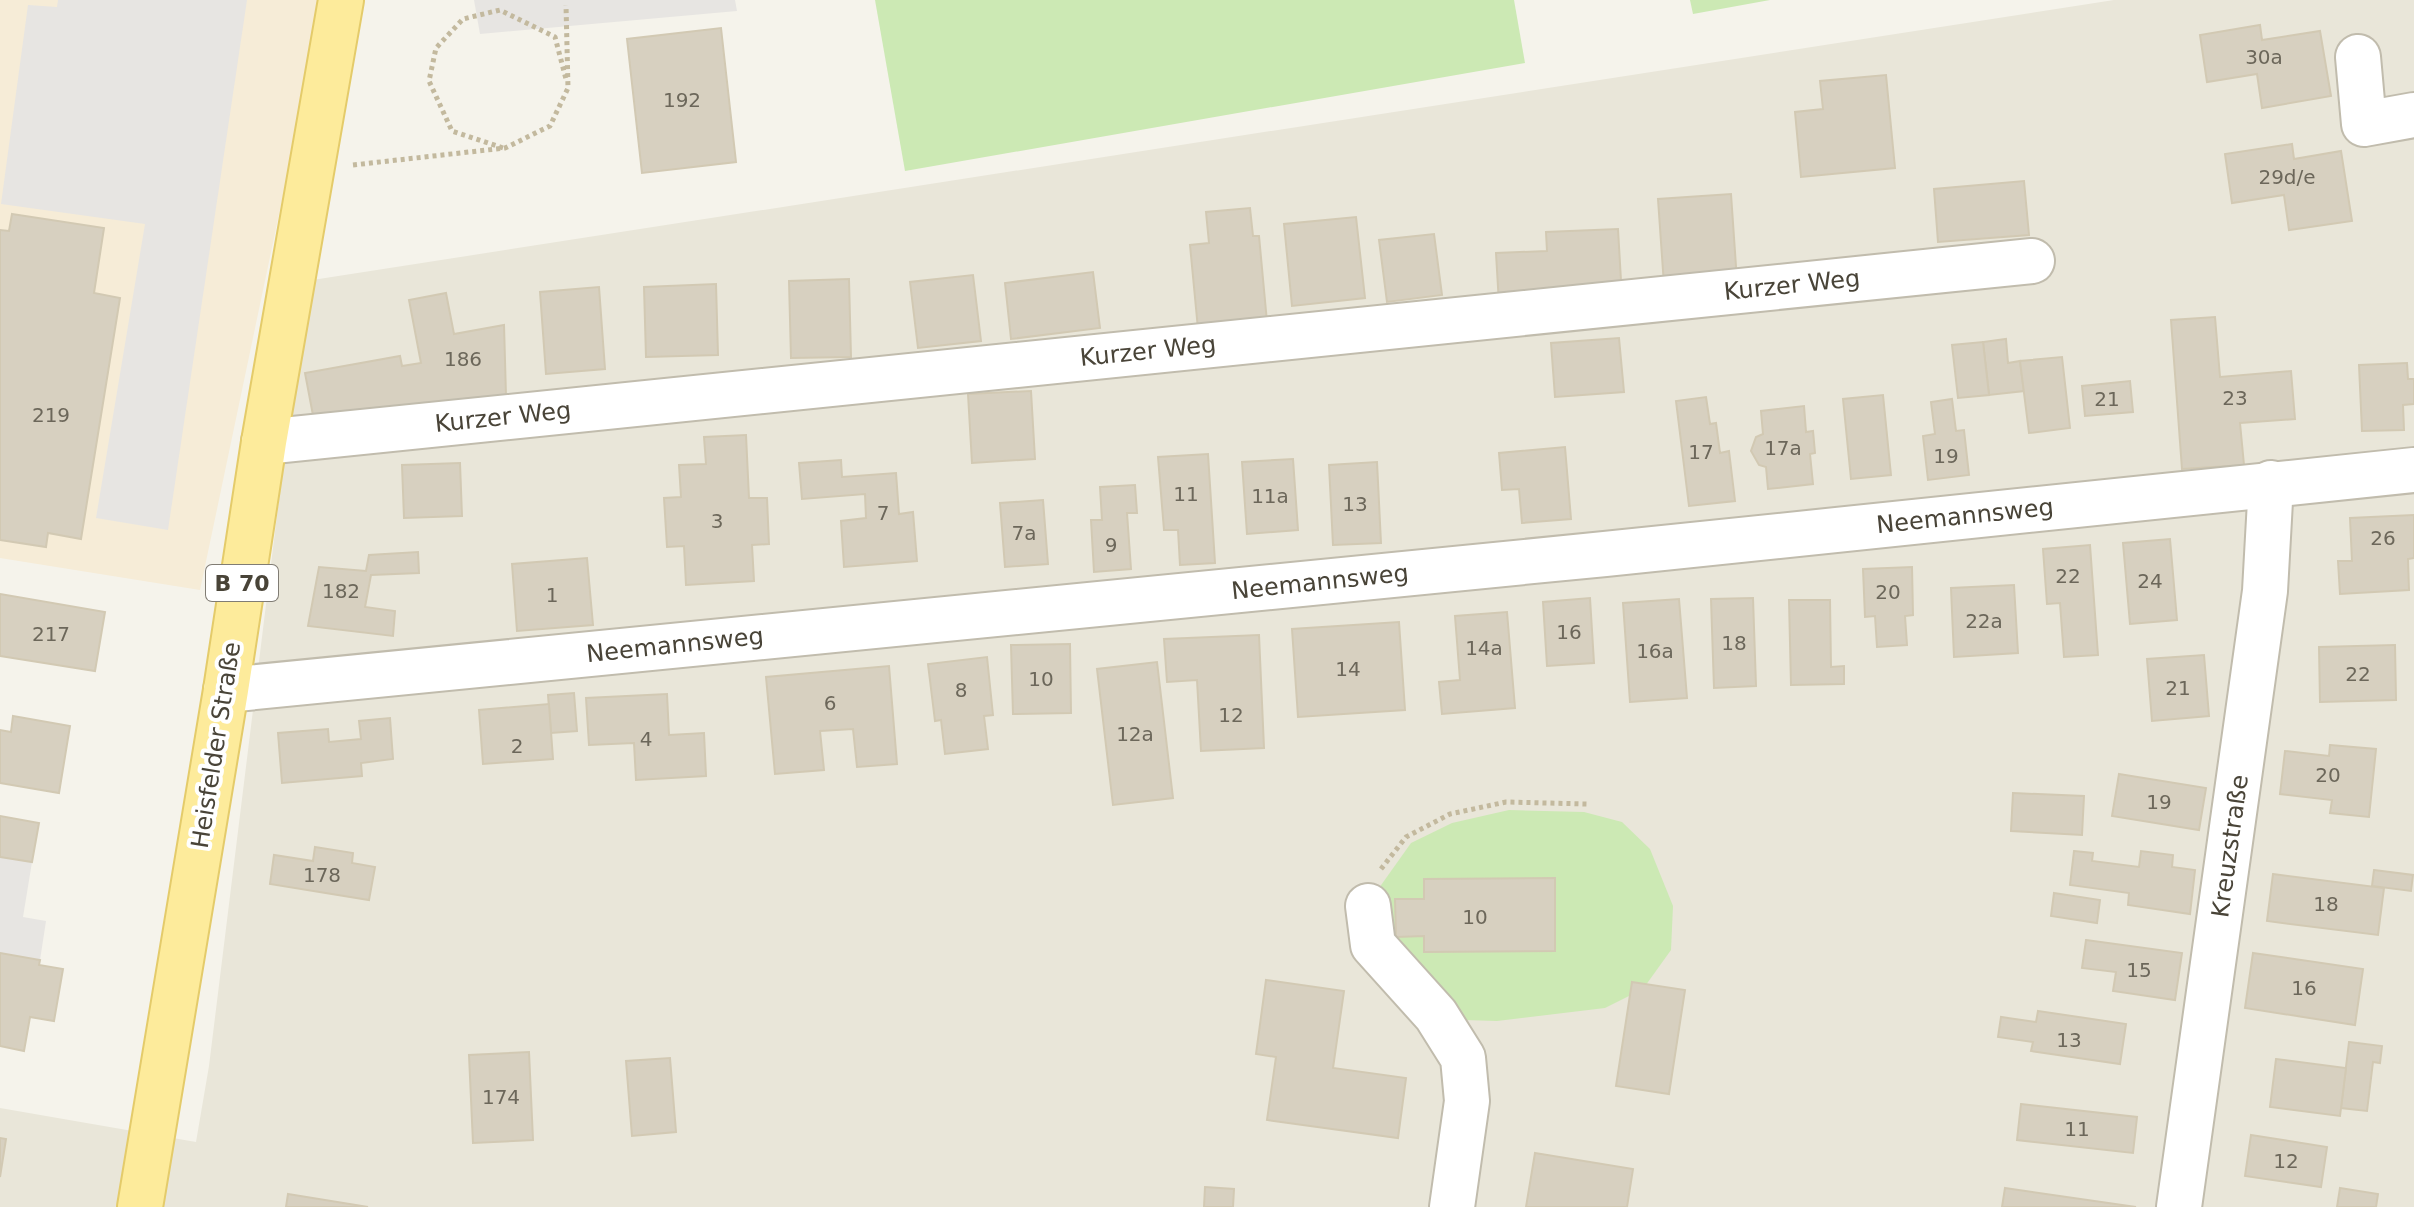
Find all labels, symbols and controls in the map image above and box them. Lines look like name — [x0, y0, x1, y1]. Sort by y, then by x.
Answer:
house number: 30a — [2245, 45, 2283, 69]
house number: 192 — [663, 88, 701, 112]
house number: 29d/e — [2258, 165, 2316, 189]
street label: Kurzer Weg — [1723, 264, 1861, 306]
street label: Kurzer Weg — [1079, 330, 1217, 372]
house number: 186 — [444, 347, 482, 371]
house number: 23 — [2222, 386, 2248, 410]
house number: 21 — [2094, 387, 2120, 411]
street label: Kurzer Weg — [434, 396, 572, 438]
house number: 219 — [32, 403, 70, 427]
house number: 17a — [1764, 436, 1802, 460]
house number: 17 — [1688, 440, 1714, 464]
house number: 19 — [1933, 444, 1959, 468]
house number: 11 — [1173, 482, 1199, 506]
house number: 11a — [1251, 484, 1289, 508]
house number: 13 — [1342, 492, 1368, 516]
street label: Neemannsweg — [1875, 493, 2055, 539]
house number: 7 — [877, 501, 889, 525]
house number: 3 — [711, 509, 723, 533]
house number: 7a — [1012, 521, 1036, 545]
house number: 26 — [2370, 526, 2396, 550]
house number: 9 — [1105, 533, 1117, 557]
street label: Neemannsweg — [1230, 559, 1410, 605]
house number: 22 — [2055, 564, 2081, 588]
road number: B 70 — [206, 565, 278, 601]
house number: 24 — [2137, 569, 2163, 593]
house number: 182 — [322, 579, 360, 603]
house number: 20 — [1875, 580, 1901, 604]
house number: 1 — [546, 583, 558, 607]
house number: 22a — [1965, 609, 2003, 633]
house number: 16 — [1556, 620, 1582, 644]
house number: 217 — [32, 622, 70, 646]
street label: Neemannsweg — [585, 622, 765, 668]
house number: 18 — [1721, 631, 1747, 655]
house number: 14a — [1465, 636, 1503, 660]
house number: 16a — [1636, 639, 1674, 663]
street label: Heisfelder Straße — [186, 640, 246, 850]
house number: 14 — [1335, 657, 1361, 681]
house number: 22 — [2345, 662, 2371, 686]
house number: 10 — [1028, 667, 1054, 691]
house number: 21 — [2165, 676, 2191, 700]
house number: 8 — [955, 678, 967, 702]
house number: 6 — [824, 691, 836, 715]
house number: 12 — [1218, 703, 1244, 727]
house number: 12a — [1116, 722, 1154, 746]
house number: 4 — [640, 727, 652, 751]
house number: 2 — [511, 734, 523, 758]
house number: 20 — [2315, 763, 2341, 787]
street label: Kreuzstraße — [2206, 773, 2254, 919]
house number: 19 — [2146, 790, 2172, 814]
house number: 178 — [303, 863, 341, 887]
house number: 18 — [2313, 892, 2339, 916]
house number: 10 — [1462, 905, 1488, 929]
house number: 15 — [2126, 958, 2152, 982]
house number: 16 — [2291, 976, 2317, 1000]
house number: 13 — [2056, 1028, 2082, 1052]
house number: 174 — [482, 1085, 520, 1109]
house number: 11 — [2064, 1117, 2090, 1141]
house number: 12 — [2273, 1149, 2299, 1173]

